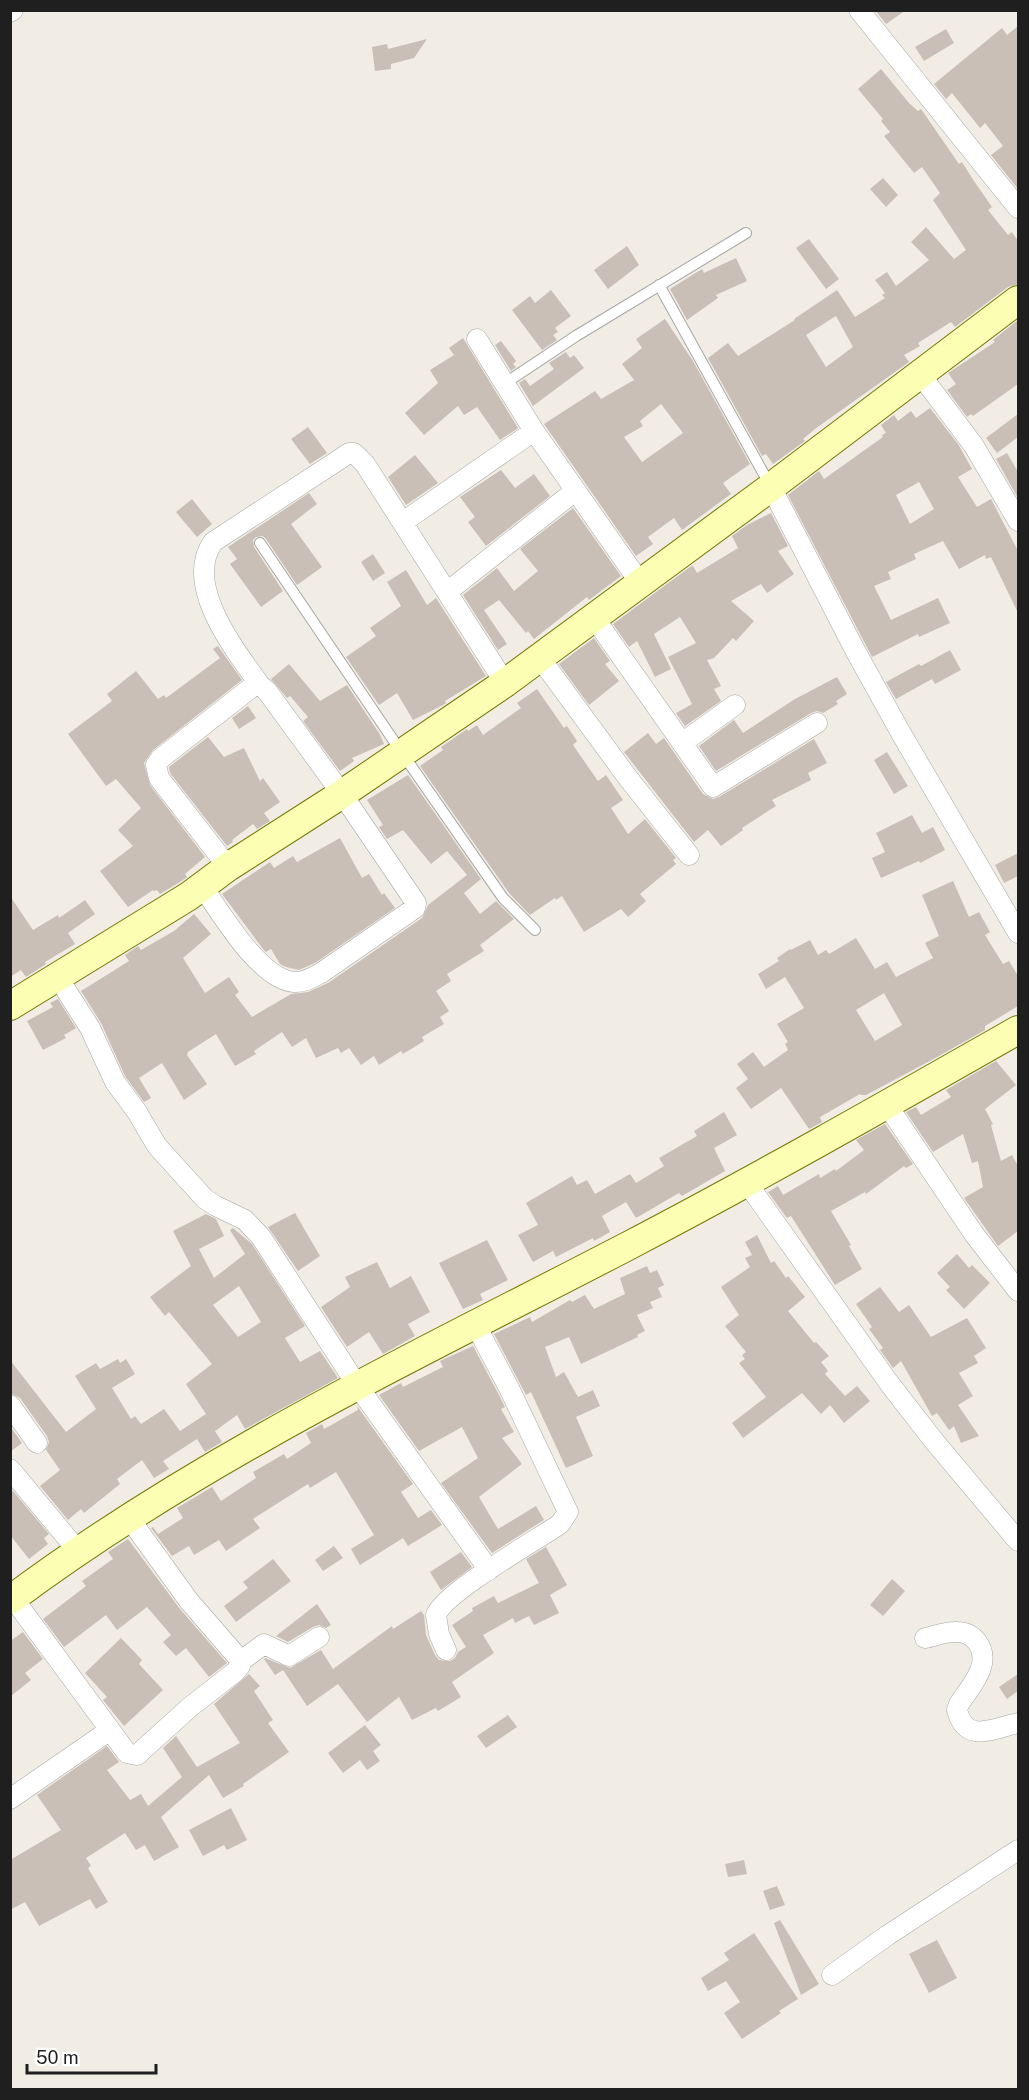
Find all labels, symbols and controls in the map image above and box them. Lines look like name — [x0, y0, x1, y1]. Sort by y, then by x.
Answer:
scale bar — [27, 2037, 156, 2075]
text: 50 m — [36, 2047, 79, 2068]

